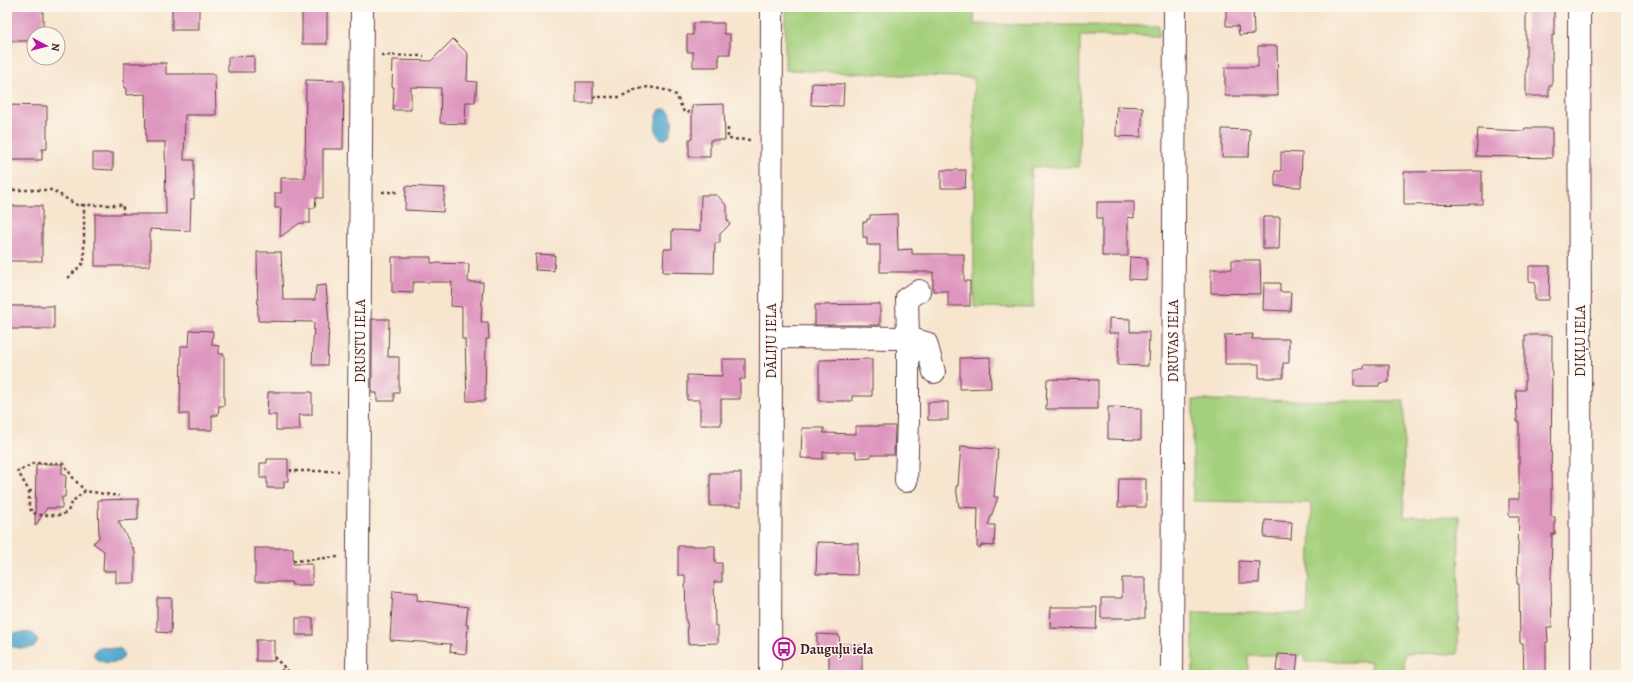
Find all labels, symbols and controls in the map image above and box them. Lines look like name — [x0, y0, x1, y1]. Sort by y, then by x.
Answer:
north arrow — [26, 26, 66, 66]
text: N — [47, 42, 63, 52]
street label: DRUSTU IELA — [351, 298, 370, 383]
street label: DRUVAS IELA — [1164, 299, 1183, 382]
street label: DĀLIJU IELA — [762, 302, 781, 379]
street label: DIKĻU IELA — [1571, 304, 1590, 377]
bus stop icon: Dauguļu iela — [771, 636, 797, 662]
place label: Dauguļu iela — [800, 640, 874, 659]

